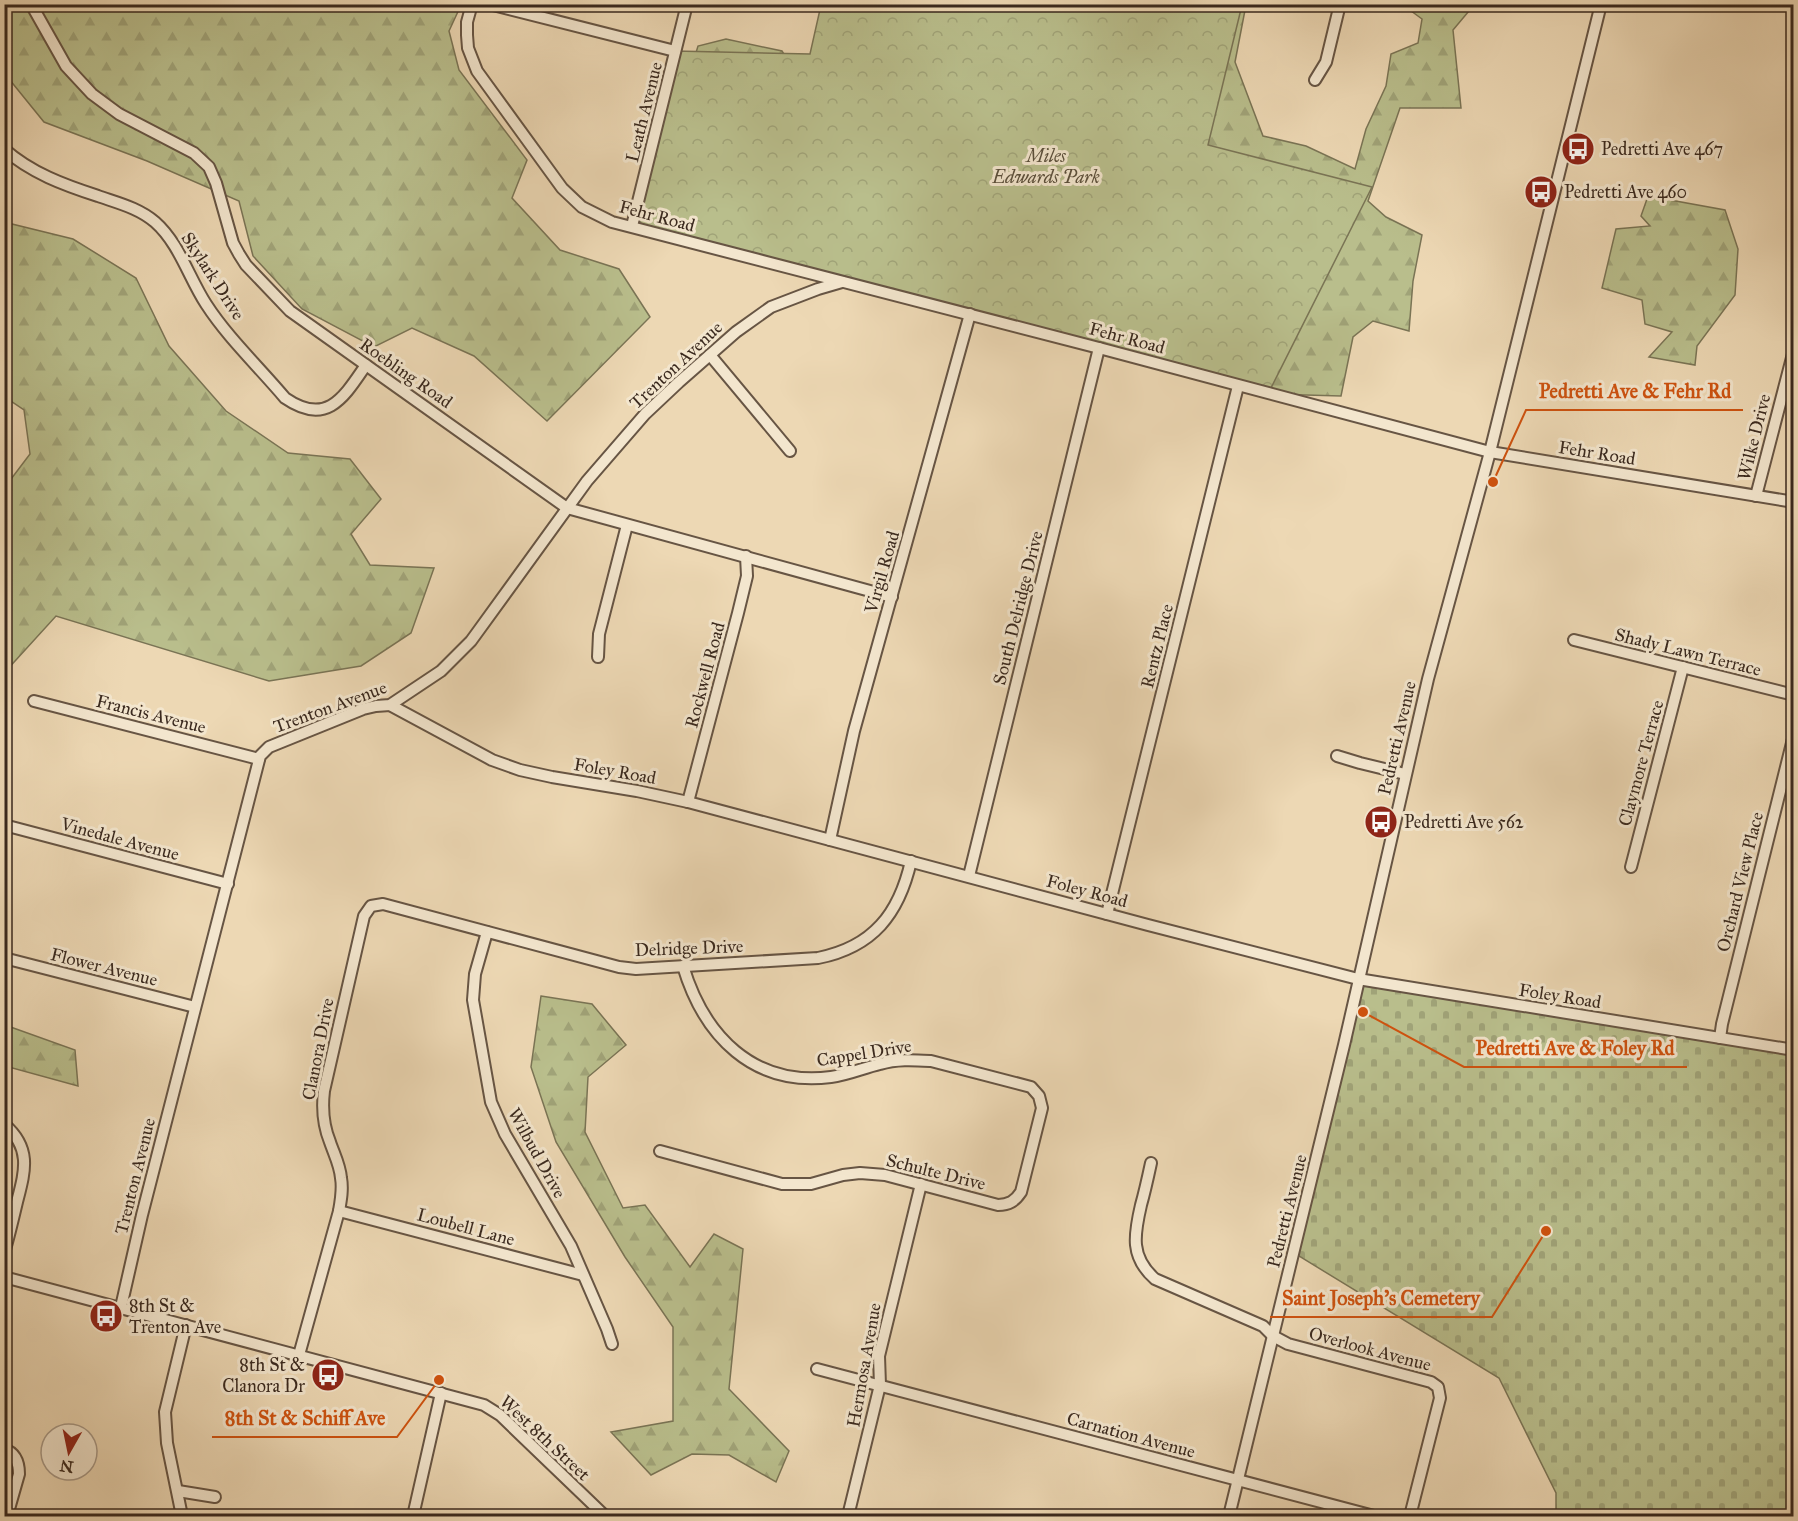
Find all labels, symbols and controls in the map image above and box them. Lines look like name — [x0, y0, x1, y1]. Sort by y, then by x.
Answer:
street label: Leath Avenue — [621, 60, 667, 164]
bus stop icon: Pedretti Ave 467 — [1560, 131, 1596, 167]
place label: Pedretti Ave 467 — [1601, 138, 1723, 160]
park label: Miles Edwards Park — [991, 145, 1100, 188]
bus stop icon: Pedretti Ave 460 — [1523, 174, 1559, 210]
place label: Pedretti Ave 460 — [1564, 181, 1687, 203]
street label: Fehr Road — [617, 195, 697, 237]
street label: Skylark Drive — [177, 228, 249, 324]
street label: Trenton Avenue — [625, 316, 727, 414]
street label: Fehr Road — [1087, 317, 1167, 359]
street label: Roebling Road — [355, 333, 457, 414]
callout: Pedretti Ave & Fehr Rd — [1526, 372, 1743, 410]
text: Pedretti Ave & Fehr Rd — [1539, 379, 1732, 403]
street label: Wilke Drive — [1733, 392, 1775, 482]
street label: Fehr Road — [1557, 436, 1637, 470]
street label: Virgil Road — [859, 528, 905, 617]
street label: South Delridge Drive — [988, 529, 1049, 688]
street label: Rentz Place — [1136, 602, 1178, 690]
street label: Rockwell Road — [680, 620, 730, 730]
street label: Shady Lawn Terrace — [1613, 623, 1763, 681]
street label: Trenton Avenue — [270, 676, 390, 738]
street label: Pedretti Avenue — [1373, 679, 1421, 797]
street label: Francis Avenue — [94, 690, 208, 738]
street label: Claymore Terrace — [1614, 698, 1668, 828]
street label: Foley Road — [572, 753, 658, 789]
bus stop icon: Pedretti Ave 562 — [1363, 804, 1399, 840]
street label: Orchard View Place — [1712, 810, 1768, 954]
place label: Pedretti Ave 562 — [1404, 811, 1524, 833]
street label: Vinedale Avenue — [57, 812, 182, 865]
street label: Foley Road — [1044, 870, 1130, 912]
street label: Delridge Drive — [634, 935, 744, 962]
street label: Flower Avenue — [48, 943, 160, 991]
street label: Foley Road — [1517, 979, 1603, 1013]
street label: Clanora Drive — [297, 996, 339, 1102]
callout: Pedretti Ave & Foley Rd — [1464, 1029, 1687, 1067]
street label: Cappel Drive — [815, 1035, 913, 1071]
text: Pedretti Ave & Foley Rd — [1476, 1036, 1675, 1061]
street label: Wilbud Drive — [503, 1104, 571, 1202]
street label: Trenton Avenue — [110, 1116, 160, 1236]
street label: Schulte Drive — [884, 1149, 988, 1195]
street label: Pedretti Avenue — [1262, 1152, 1312, 1270]
street label: Loubell Lane — [415, 1203, 517, 1251]
callout: Saint Joseph’s Cemetery — [1270, 1279, 1492, 1317]
text: Saint Joseph’s Cemetery — [1282, 1286, 1482, 1312]
place label: 8th St & Trenton Ave — [129, 1295, 221, 1338]
bus stop icon: 8th St & Trenton Ave — [88, 1298, 124, 1334]
street label: Hermosa Avenue — [842, 1301, 886, 1429]
street label: Overlook Avenue — [1306, 1322, 1434, 1376]
place label: 8th St & Clanora Dr — [222, 1354, 305, 1397]
bus stop icon: 8th St & Clanora Dr — [310, 1357, 346, 1393]
street label: West 8th Street — [495, 1391, 595, 1486]
callout: 8th St & Schiff Ave — [212, 1399, 397, 1437]
text: 8th St & Schiff Ave — [225, 1406, 386, 1430]
street label: Carnation Avenue — [1064, 1407, 1198, 1463]
north arrow — [39, 1422, 99, 1482]
text: N — [58, 1456, 75, 1477]

